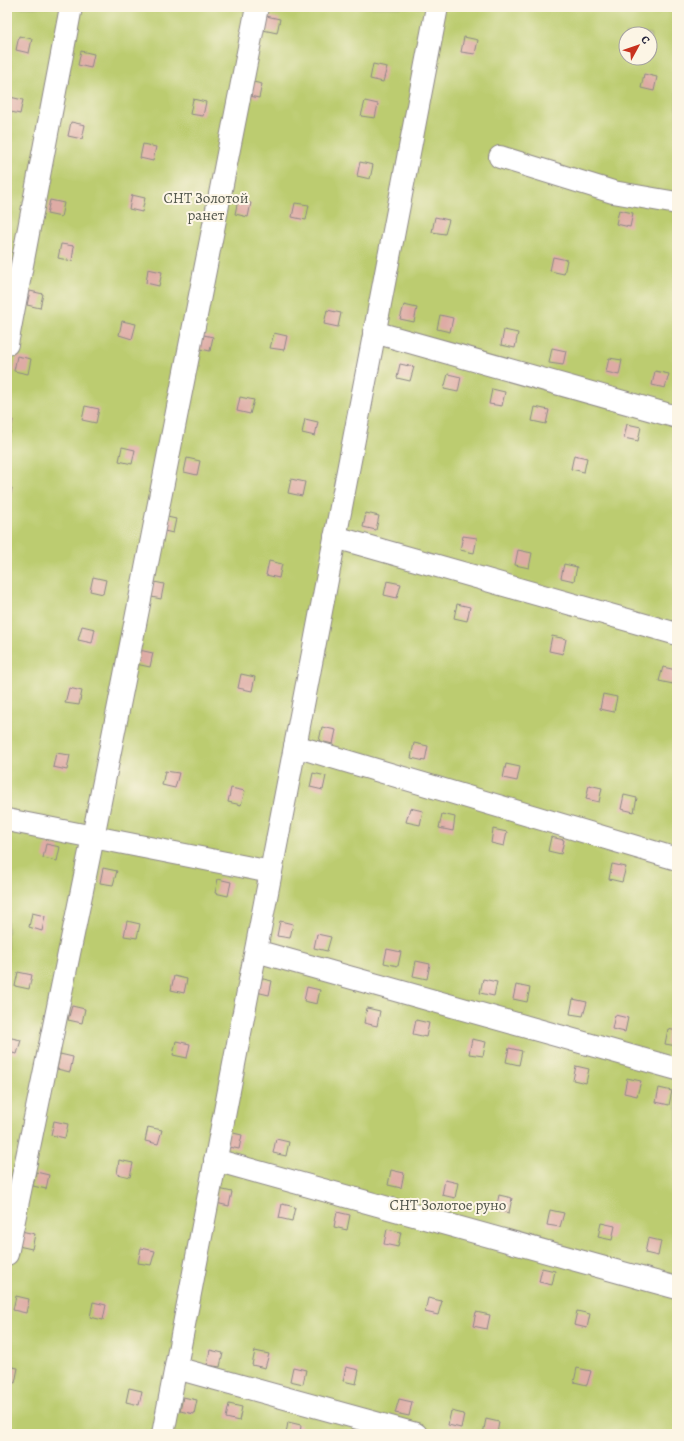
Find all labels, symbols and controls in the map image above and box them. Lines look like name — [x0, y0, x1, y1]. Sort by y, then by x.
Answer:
north arrow — [618, 26, 658, 66]
text: С — [637, 32, 653, 47]
park label: СНТ Золотой ранет — [163, 188, 249, 225]
park label: СНТ Золотое руно — [390, 1195, 506, 1215]

